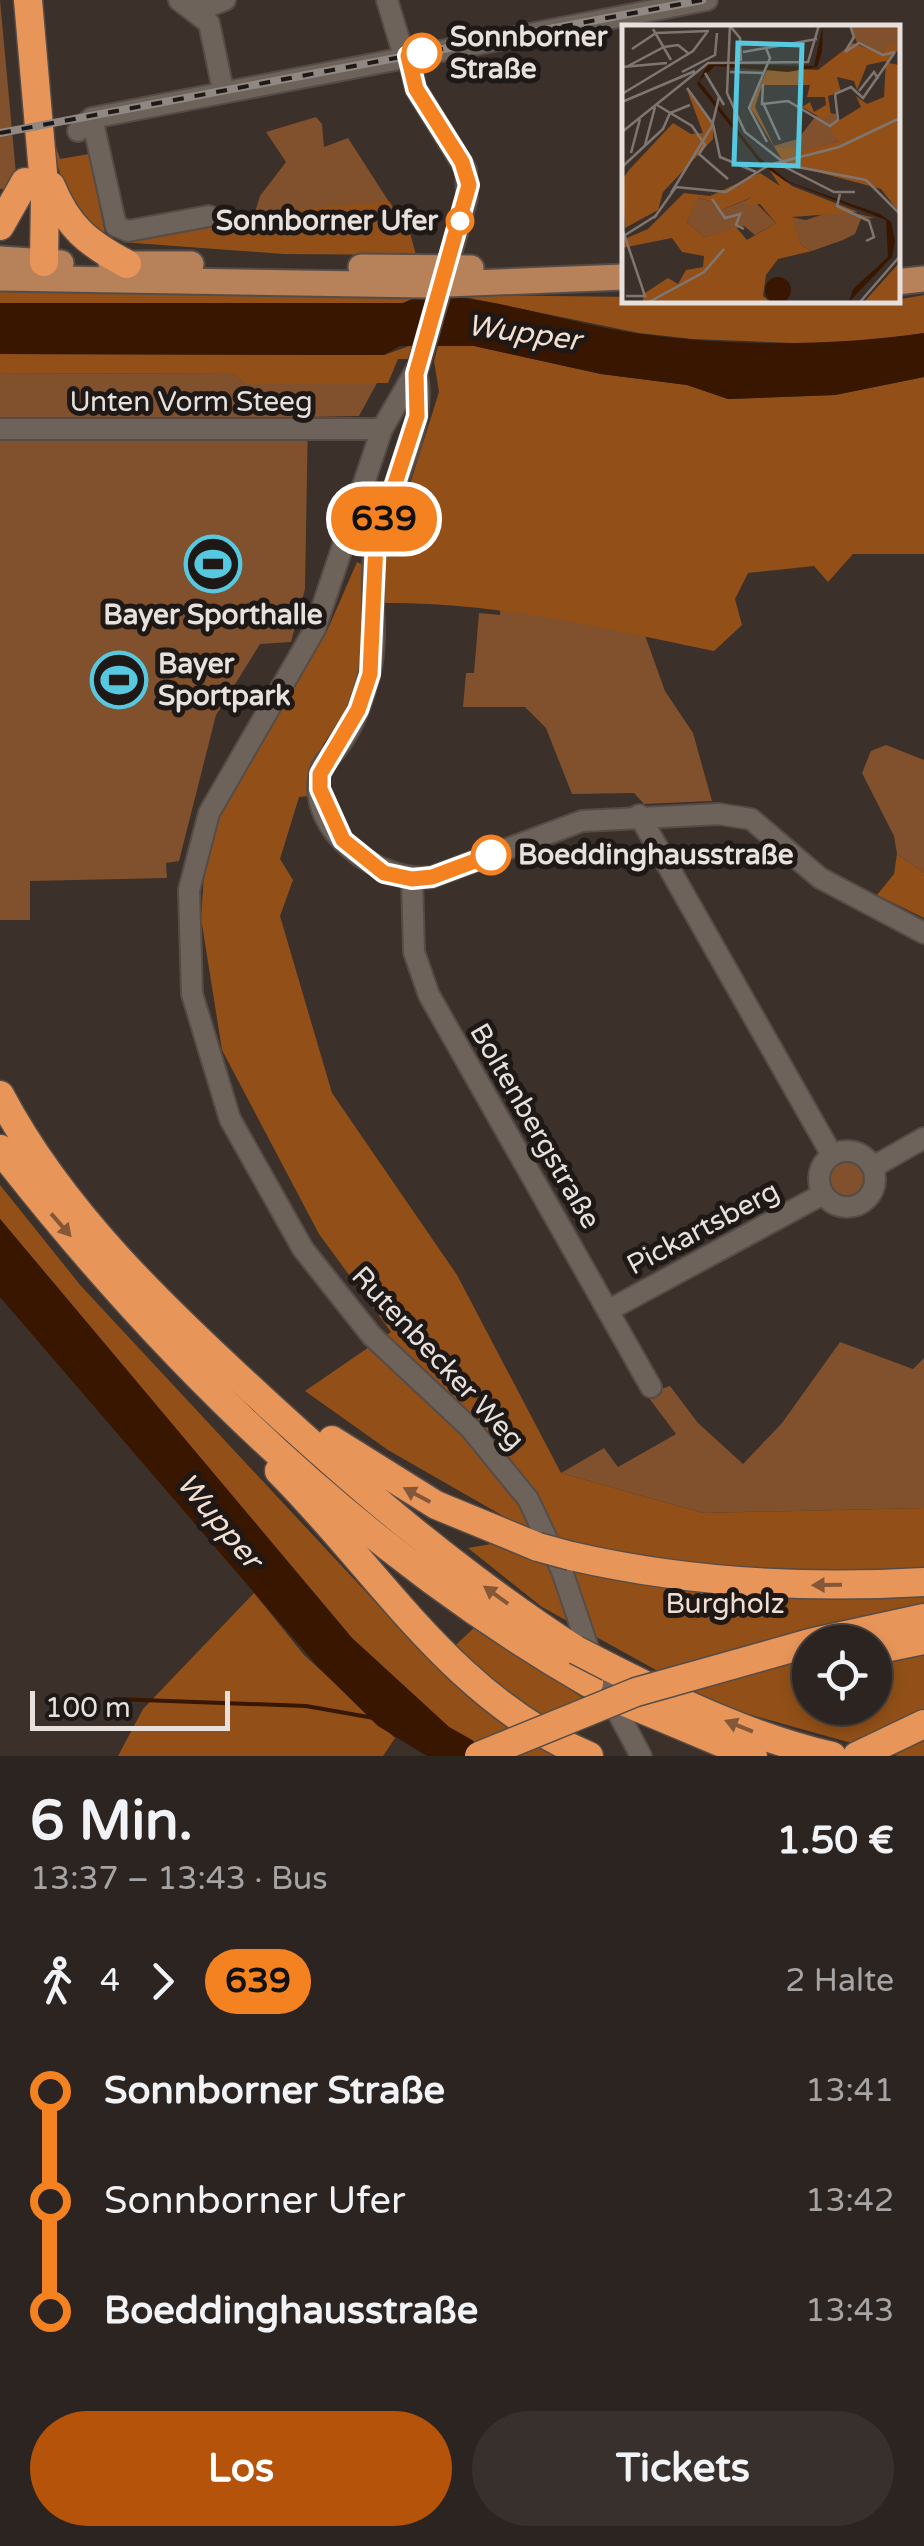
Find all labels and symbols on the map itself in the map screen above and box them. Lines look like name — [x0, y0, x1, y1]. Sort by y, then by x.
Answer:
place label: Sonnborner Straße — [450, 20, 609, 86]
inset map — [622, 25, 899, 302]
marker: Sonnborner Straße — [403, 34, 441, 72]
place label: Sonnborner Ufer — [216, 204, 439, 238]
marker: Sonnborner Ufer — [447, 208, 473, 234]
water label: Wupper — [465, 307, 586, 360]
street label: Unten Vorm Steeg — [69, 385, 313, 419]
line badge: 639 — [326, 486, 442, 552]
sports icon: Bayer Sporthalle — [183, 534, 243, 594]
place label: Bayer Sporthalle — [103, 598, 323, 632]
place label: Bayer Sportpark — [158, 647, 291, 713]
sports icon: Bayer Sportpark — [89, 650, 149, 710]
marker: Boeddinghausstraße — [472, 836, 510, 874]
place label: Boeddinghausstraße — [518, 838, 794, 872]
street label: Boltenbergstraße — [462, 1017, 608, 1235]
street label: Pickartsberg — [621, 1174, 785, 1282]
one-way arrow — [50, 1213, 71, 1238]
street label: Rutenbecker Weg — [344, 1259, 532, 1457]
water label: Wupper — [168, 1466, 272, 1579]
one-way arrow — [402, 1487, 431, 1504]
one-way arrow — [810, 1577, 842, 1593]
one-way arrow — [483, 1586, 509, 1605]
park label: Burgholz — [665, 1587, 785, 1621]
scale bar — [30, 1686, 230, 1730]
one-way arrow — [724, 1718, 754, 1734]

